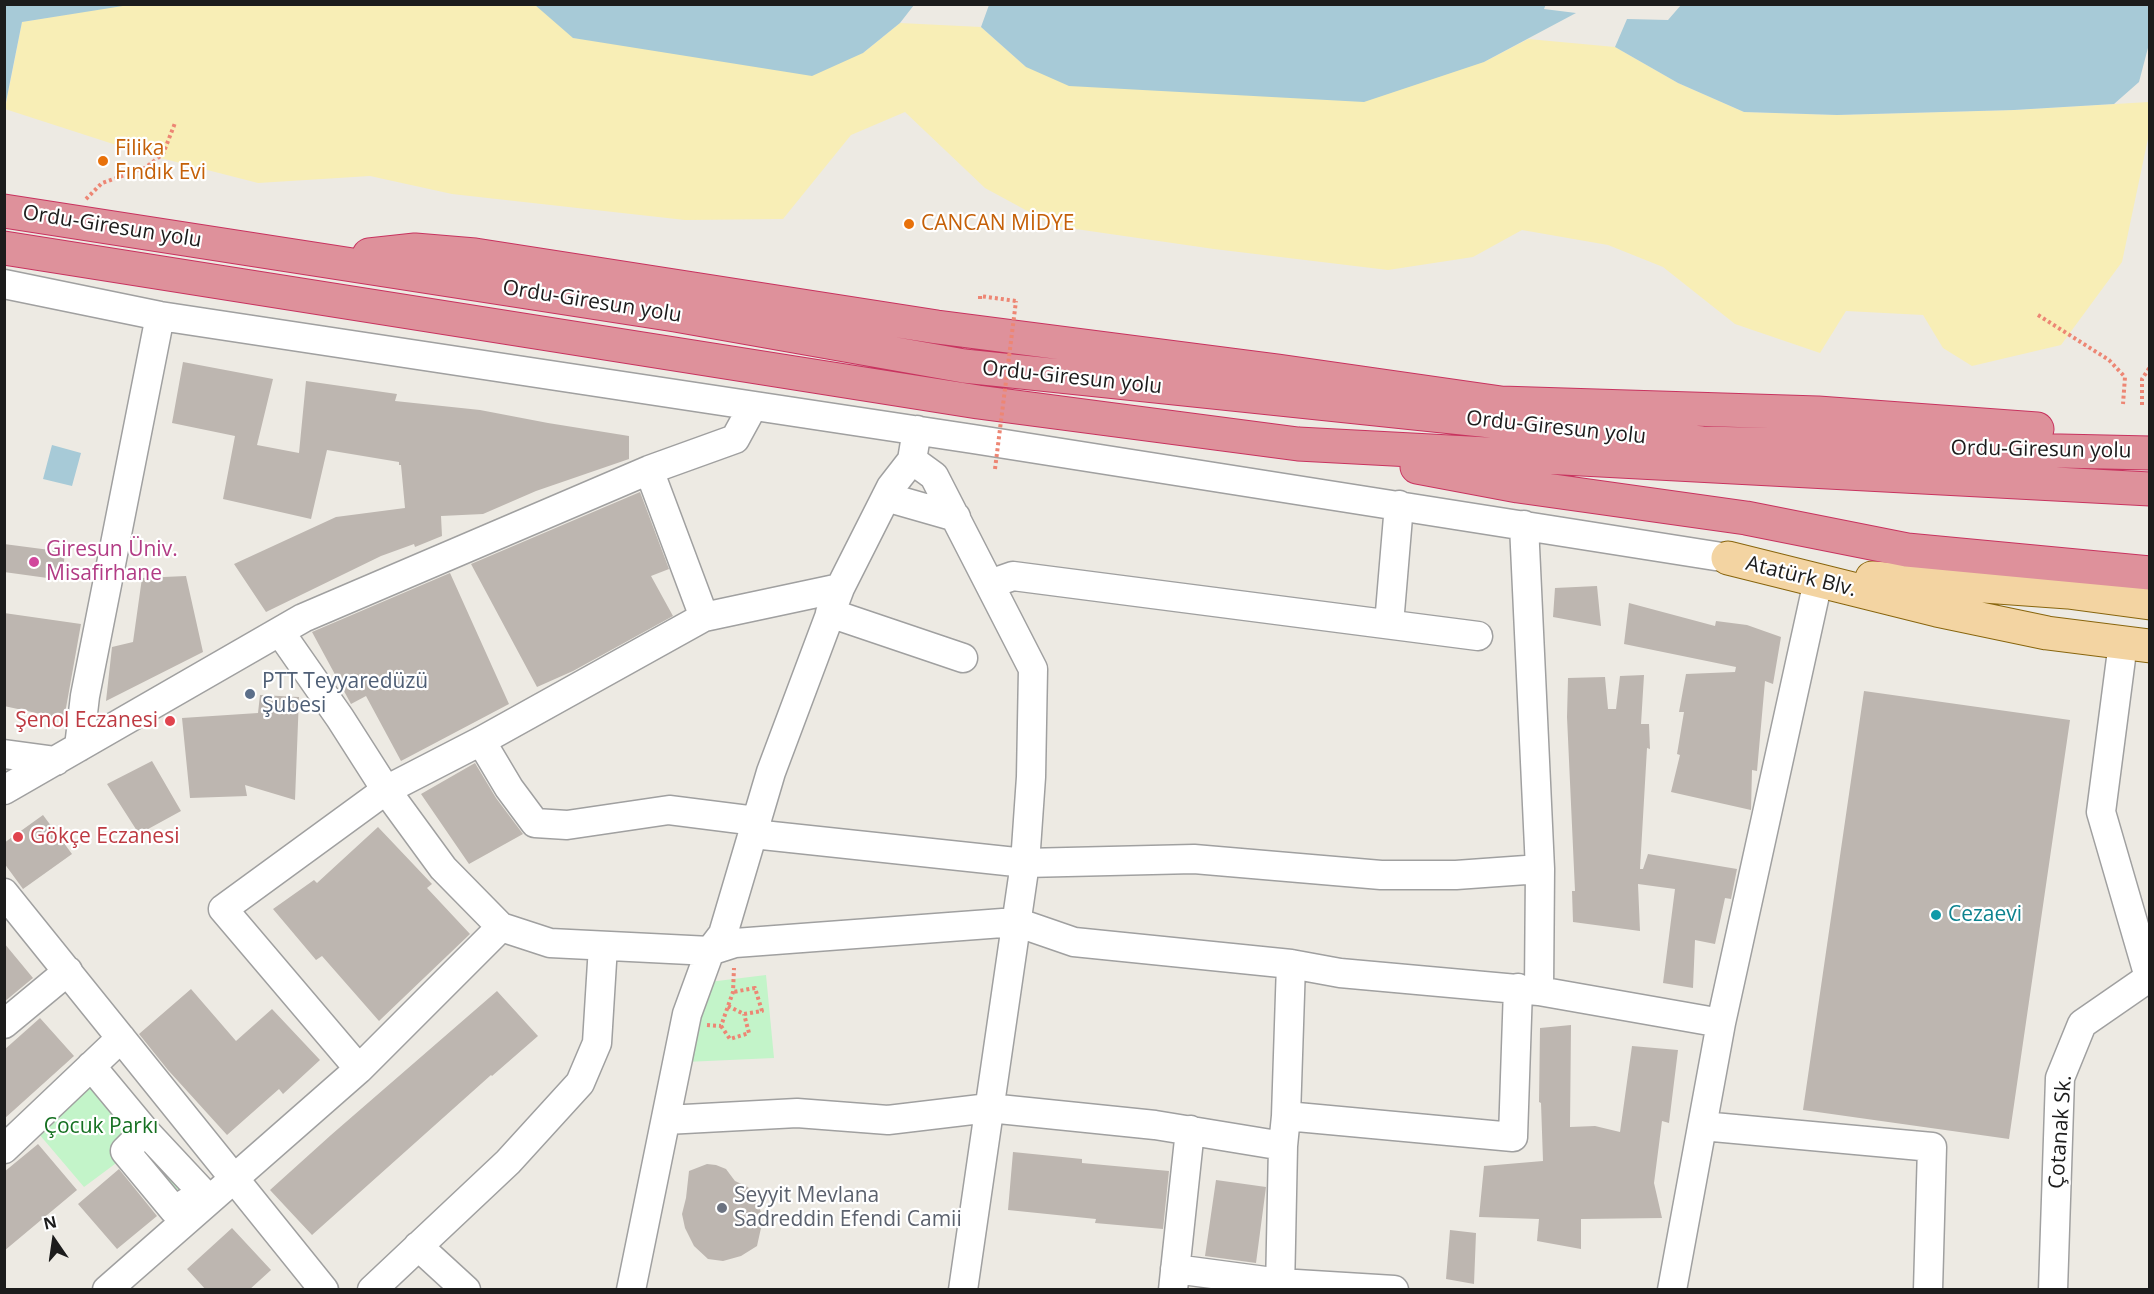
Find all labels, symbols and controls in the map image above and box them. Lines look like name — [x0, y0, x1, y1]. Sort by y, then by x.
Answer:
place label: Filika Fındık Evi — [115, 136, 206, 186]
marker: Filika Fındık Evi — [96, 154, 110, 168]
street label: Ordu-Giresun yolu — [21, 200, 203, 254]
place label: CANCAN MİDYE — [921, 211, 1074, 237]
marker: CANCAN MİDYE — [902, 217, 916, 231]
street label: Ordu-Giresun yolu — [501, 275, 683, 329]
street label: Ordu-Giresun yolu — [981, 356, 1163, 400]
street label: Ordu-Giresun yolu — [1465, 406, 1647, 450]
street label: Ordu-Giresun yolu — [1950, 436, 2132, 464]
place label: Giresun Üniv. Misafirhane — [46, 537, 178, 587]
street label: Atatürk Blv. — [1743, 551, 1859, 603]
marker: Giresun Üniv. Misafirhane — [27, 555, 41, 569]
place label: PTT Teyyaredüzü Şubesi — [262, 669, 428, 719]
marker: PTT Teyyaredüzü Şubesi — [243, 687, 257, 701]
place label: Şenol Eczanesi — [15, 708, 158, 734]
marker: Şenol Eczanesi — [163, 714, 177, 728]
place label: Gökçe Eczanesi — [30, 824, 179, 850]
marker: Gökçe Eczanesi — [11, 830, 25, 844]
place label: Cezaevi — [1948, 902, 2022, 928]
marker: Cezaevi — [1929, 908, 1943, 922]
street label: Çotanak Sk. — [2044, 1074, 2078, 1190]
park label: Çocuk Parkı — [44, 1114, 158, 1140]
place label: Seyyit Mevlana Sadreddin Efendi Camii — [734, 1183, 962, 1233]
marker: Seyyit Mevlana Sadreddin Efendi Camii — [715, 1201, 729, 1215]
north arrow — [24, 1210, 84, 1270]
text: N — [41, 1210, 59, 1235]

